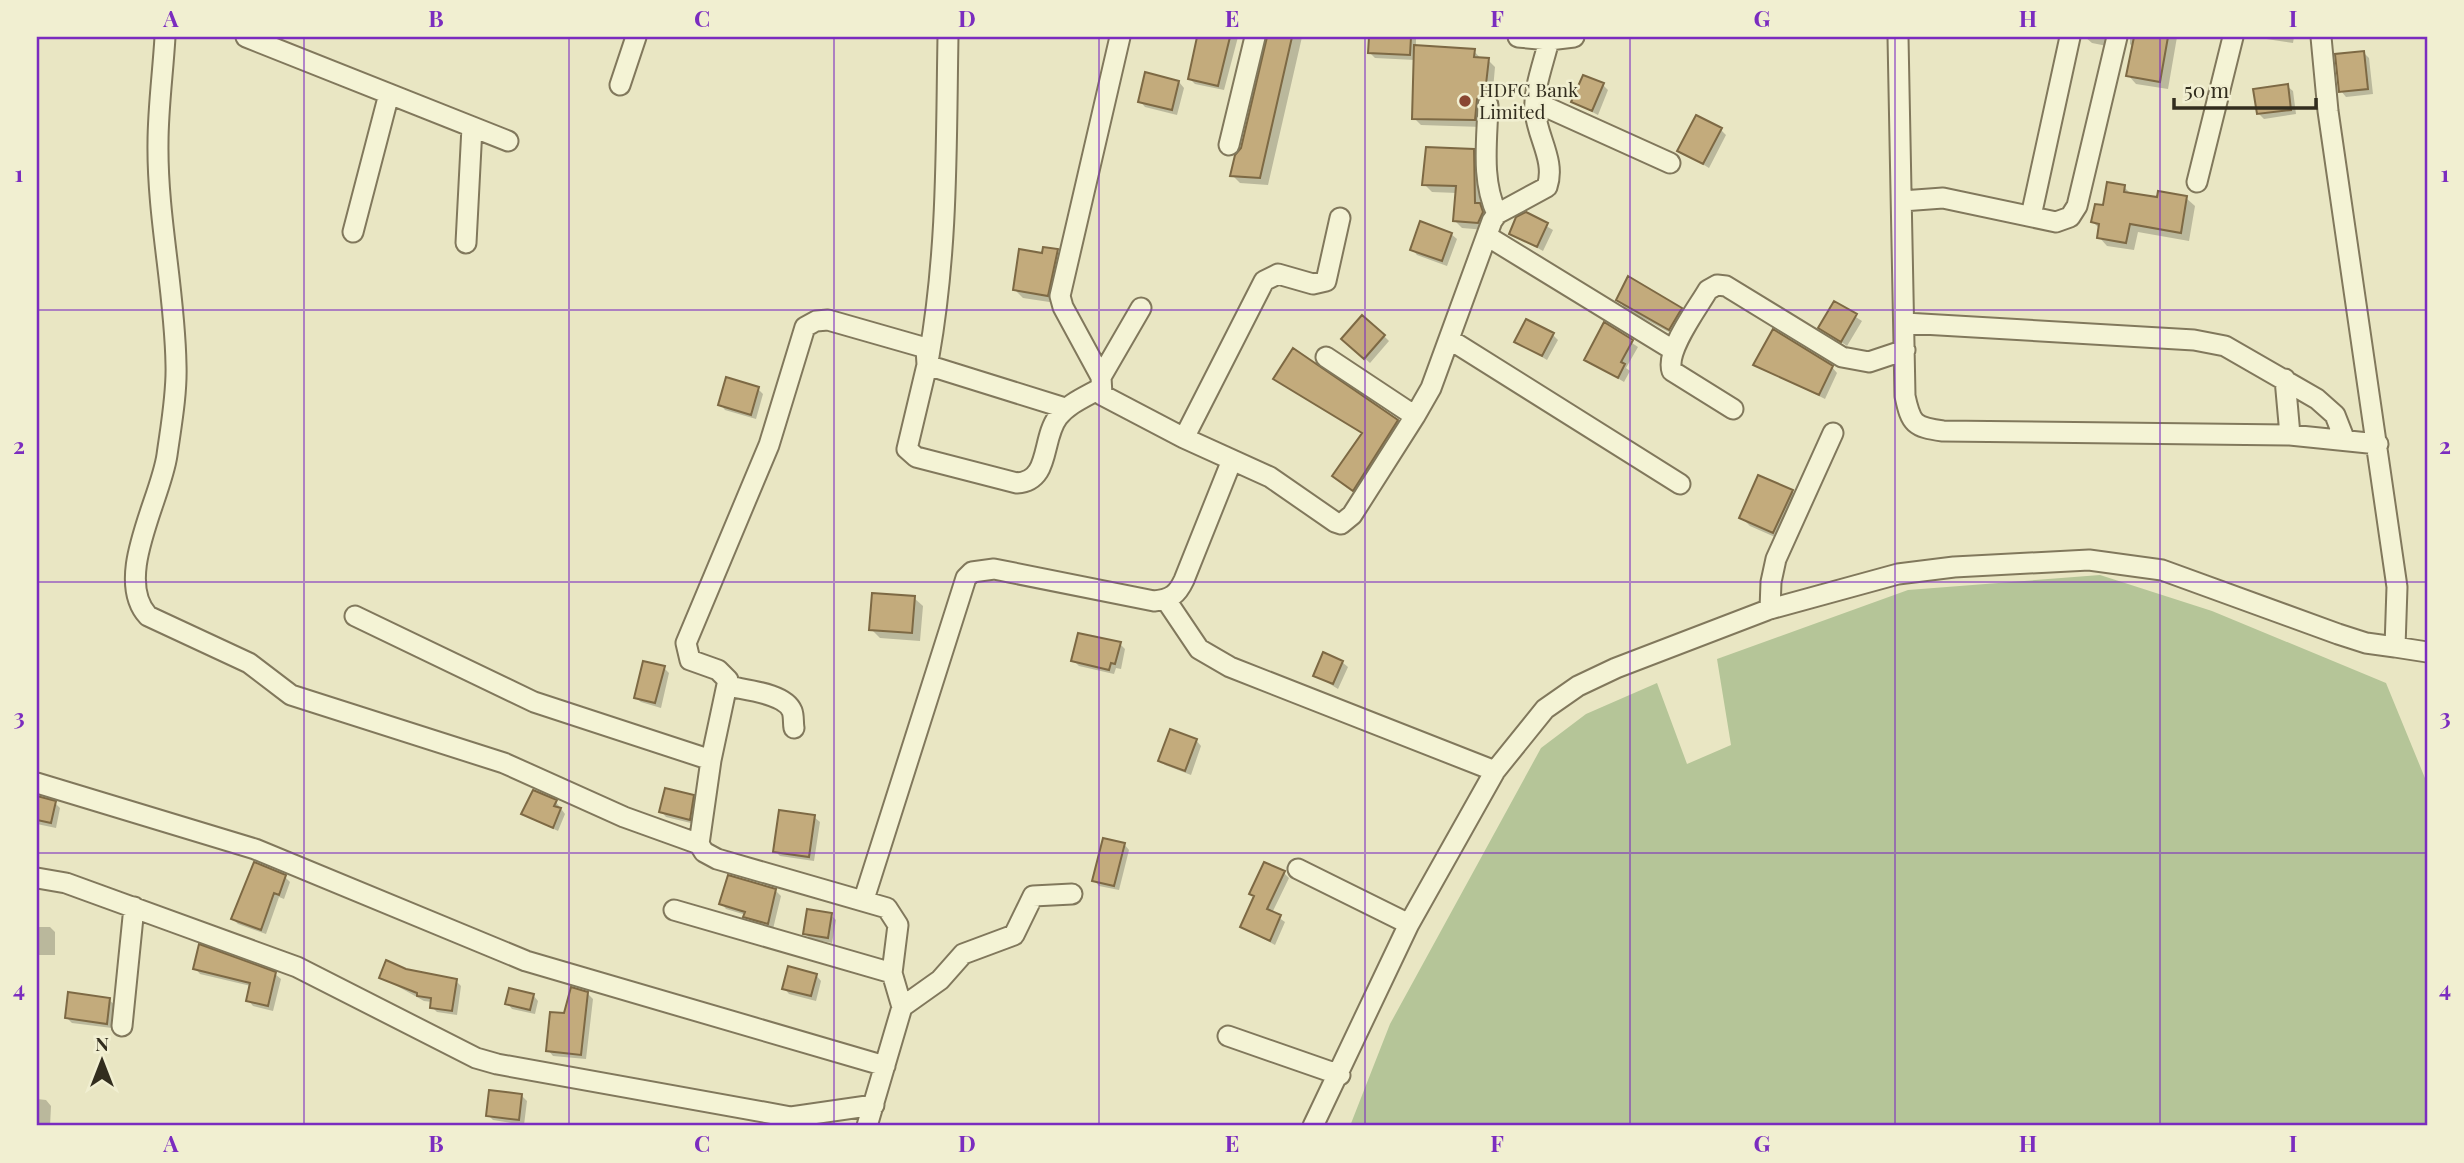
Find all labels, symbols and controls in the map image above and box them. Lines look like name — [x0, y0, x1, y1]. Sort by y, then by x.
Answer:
text: A — [162, 2, 179, 33]
text: B — [428, 2, 444, 33]
text: C — [694, 2, 710, 33]
text: D — [958, 2, 976, 33]
text: E — [1225, 2, 1239, 33]
text: F — [1490, 2, 1504, 33]
text: G — [1754, 2, 1771, 33]
text: H — [2019, 2, 2037, 33]
text: I — [2289, 2, 2297, 33]
scale bar — [2174, 66, 2315, 110]
text: 50 m — [2184, 75, 2230, 103]
place label: HDFC Bank Limited — [1479, 76, 1579, 124]
marker: HDFC Bank Limited — [1457, 93, 1473, 109]
text: 1 — [15, 157, 24, 188]
text: 1 — [2441, 157, 2450, 188]
text: 2 — [13, 429, 25, 460]
text: 2 — [2439, 429, 2451, 460]
text: 3 — [13, 700, 25, 731]
text: 3 — [2439, 700, 2451, 731]
text: 4 — [13, 972, 25, 1003]
text: 4 — [2439, 972, 2451, 1003]
north arrow — [66, 1026, 136, 1096]
text: N — [95, 1030, 109, 1056]
text: A — [162, 1127, 179, 1158]
text: B — [428, 1127, 444, 1158]
text: C — [694, 1127, 710, 1158]
text: D — [958, 1127, 976, 1158]
text: E — [1225, 1127, 1239, 1158]
text: F — [1490, 1127, 1504, 1158]
text: G — [1754, 1127, 1771, 1158]
text: H — [2019, 1127, 2037, 1158]
text: I — [2289, 1127, 2297, 1158]

